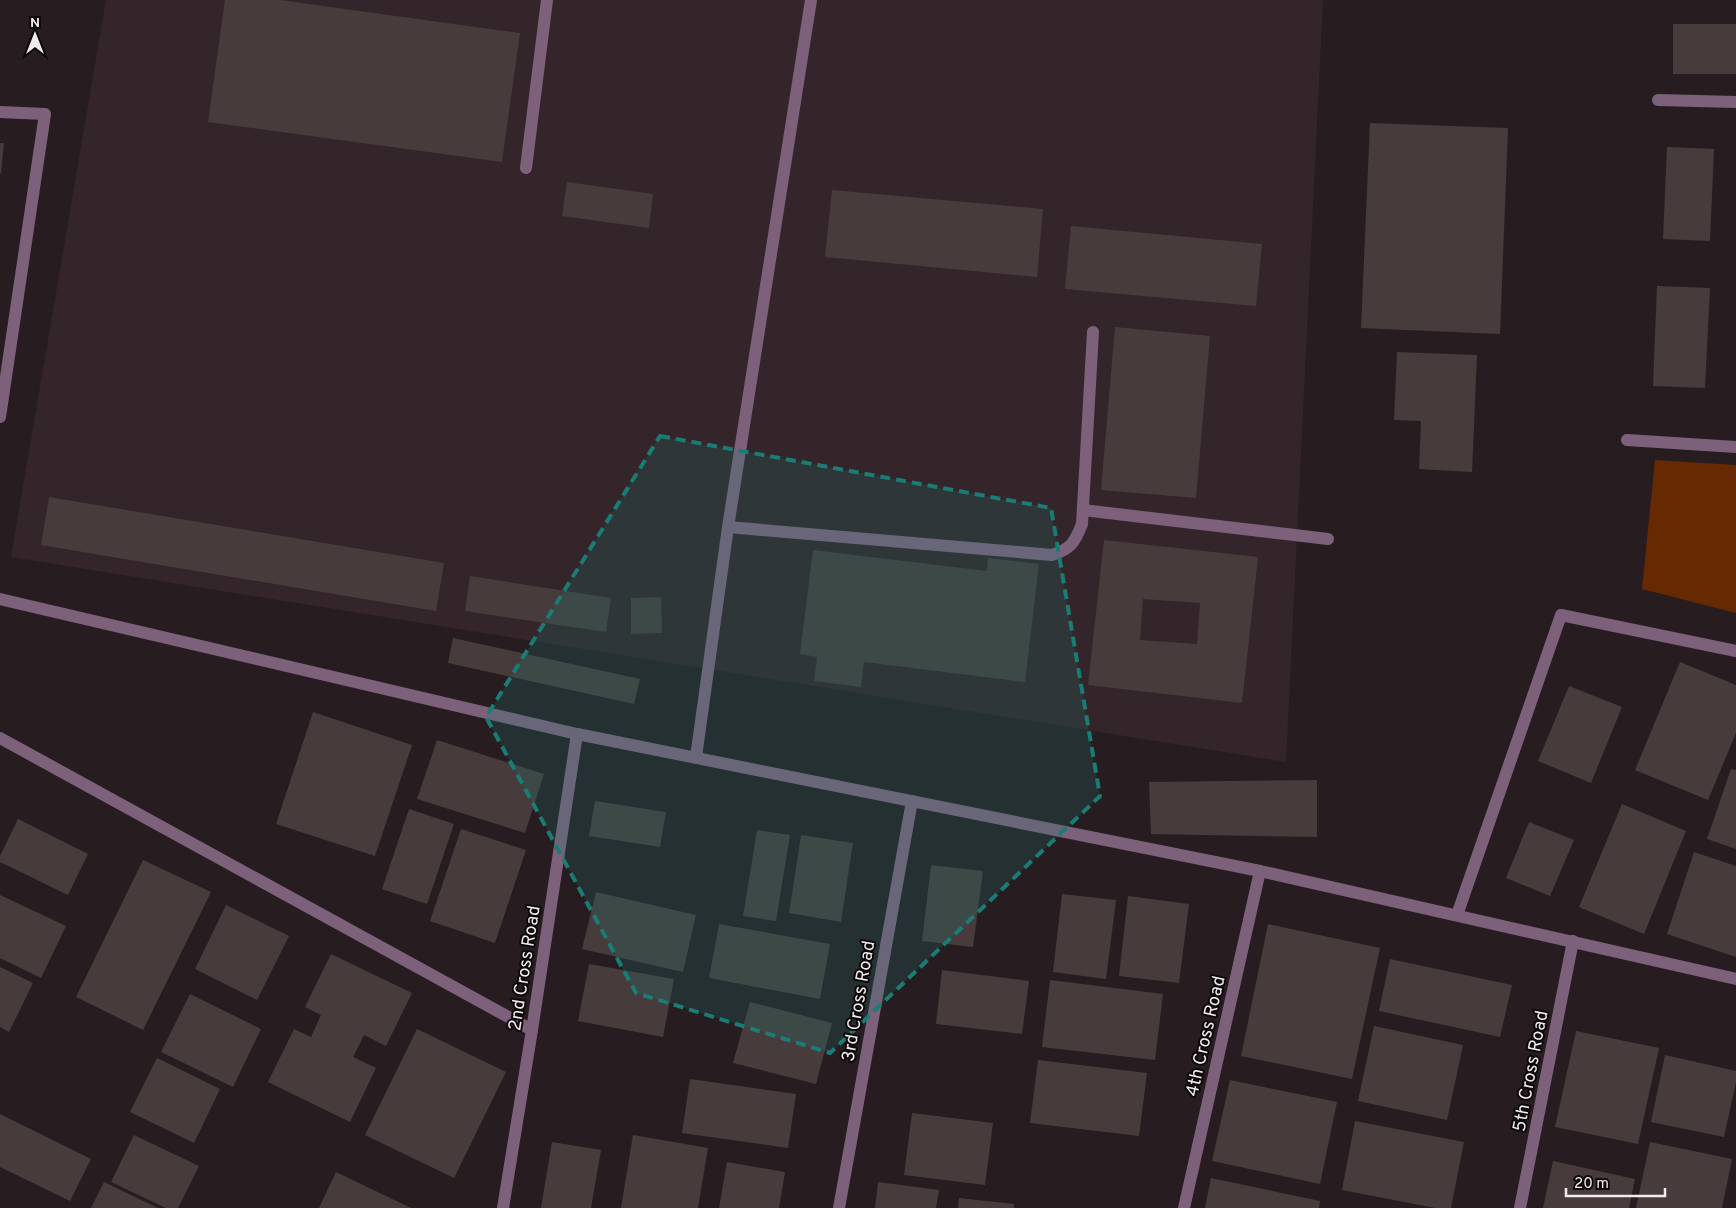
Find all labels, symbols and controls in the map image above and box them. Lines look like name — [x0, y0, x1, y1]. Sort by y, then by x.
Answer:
north arrow — [10, 10, 60, 60]
text: N — [30, 15, 40, 32]
street label: 2nd Cross Road — [504, 904, 547, 1033]
street label: 3rd Cross Road — [838, 939, 881, 1064]
street label: 4th Cross Road — [1181, 974, 1231, 1099]
street label: 5th Cross Road — [1508, 1009, 1554, 1134]
scale bar — [1566, 1166, 1665, 1198]
text: 20 m — [1574, 1175, 1609, 1194]

